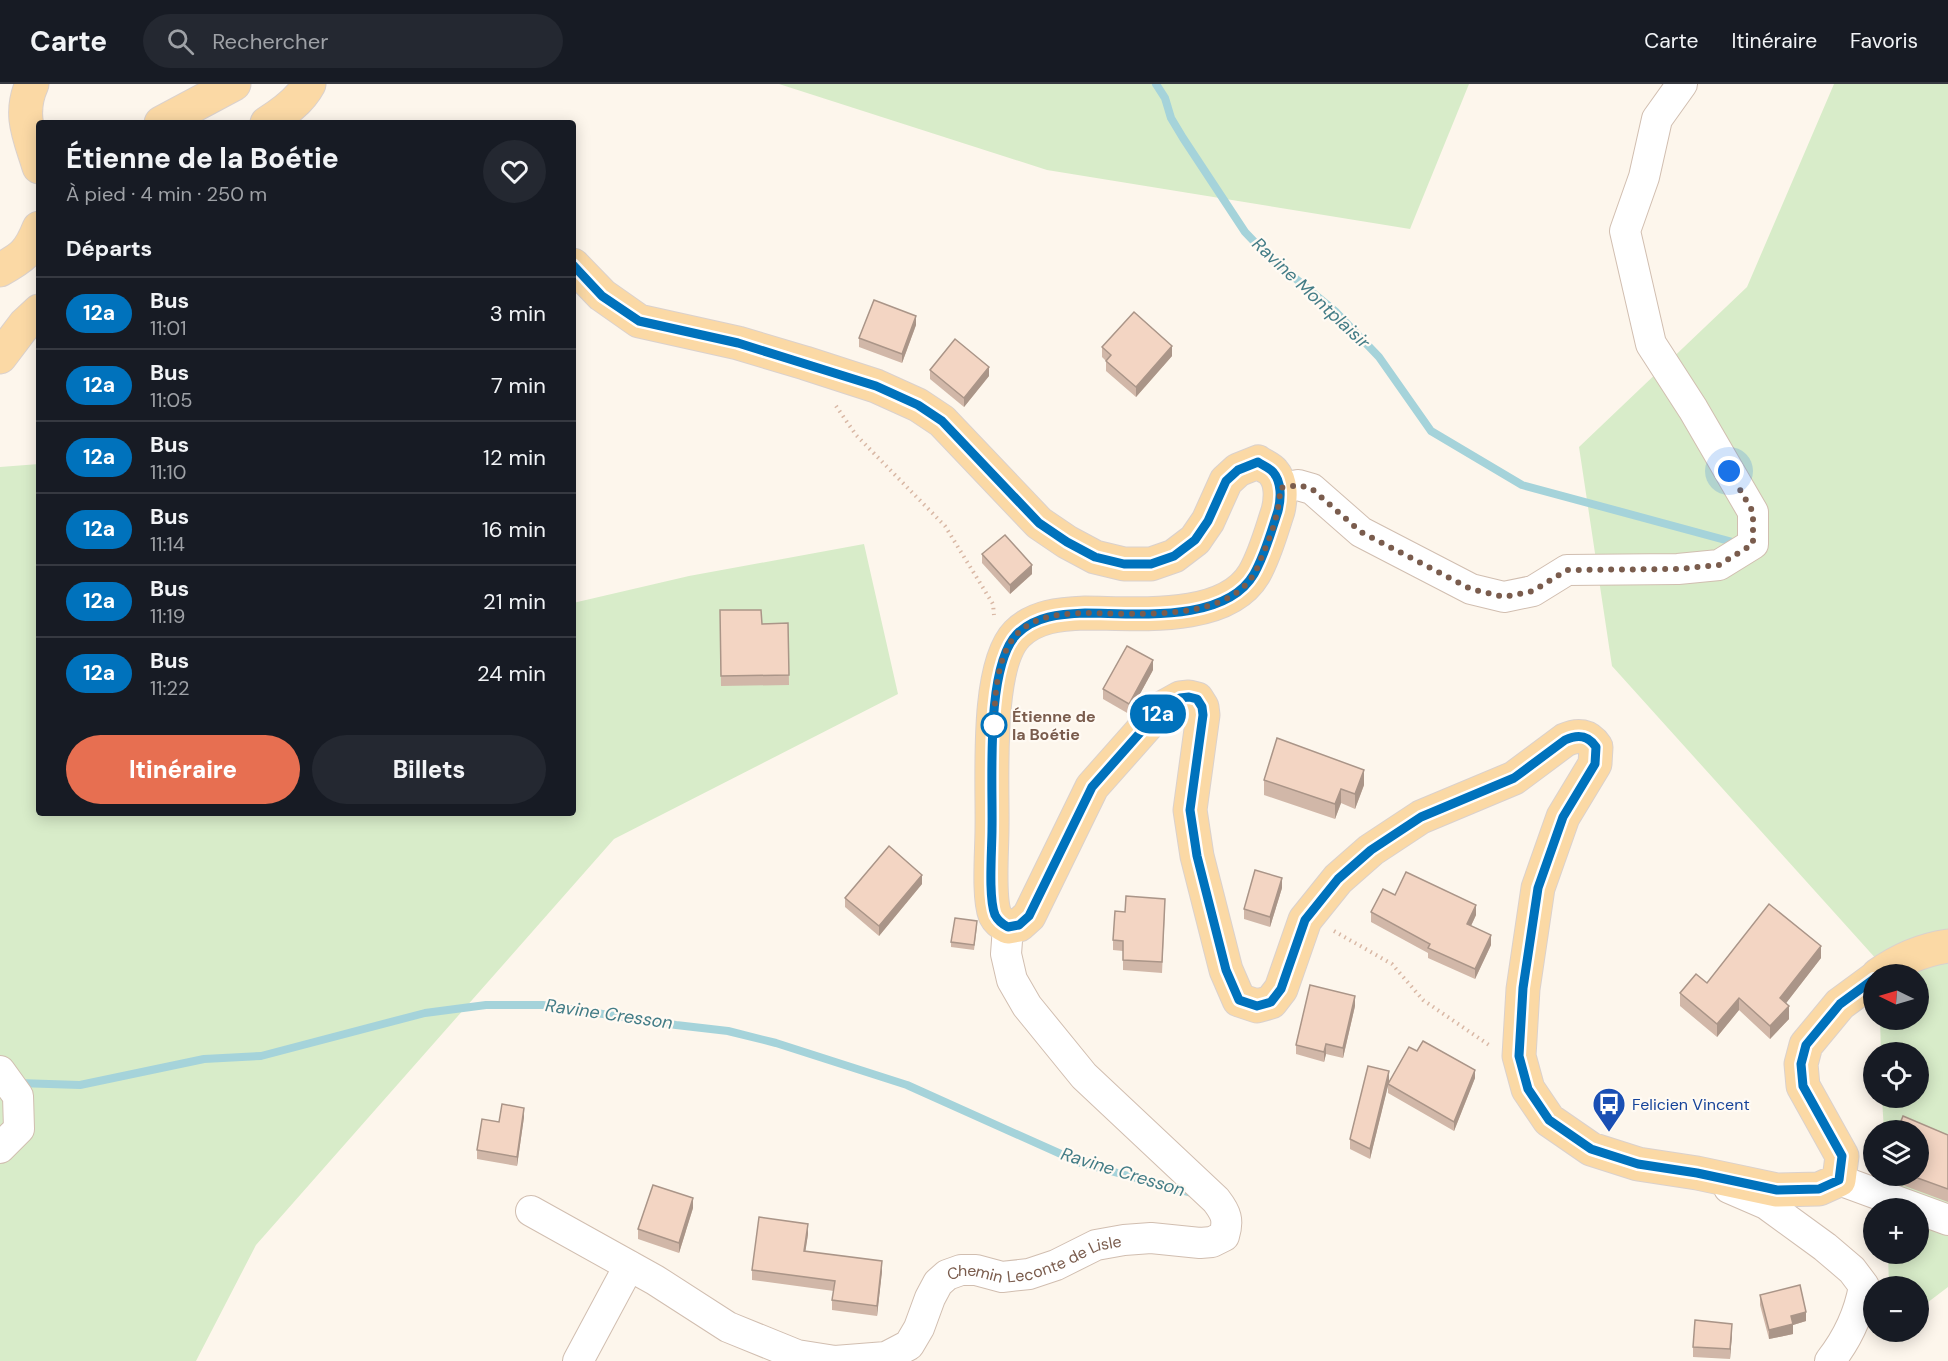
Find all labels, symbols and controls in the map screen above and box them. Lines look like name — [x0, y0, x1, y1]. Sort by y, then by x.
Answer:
search box — [143, 14, 563, 68]
text: Carte — [30, 23, 107, 60]
icon: search — [164, 25, 197, 58]
text: Rechercher — [212, 27, 328, 56]
text: Carte — [1644, 27, 1698, 55]
text: Itinéraire — [1731, 27, 1817, 55]
text: Favoris — [1850, 27, 1918, 55]
text: Étienne de la Boétie — [66, 140, 339, 177]
button: heart — [483, 140, 546, 203]
text: À pied · 4 min · 250 m — [66, 181, 267, 207]
water label: Ravine Montplaisir — [1247, 232, 1376, 355]
text: Départs — [66, 234, 152, 263]
text: Bus — [150, 286, 189, 315]
text: 12a — [83, 299, 115, 327]
text: 3 min — [490, 299, 546, 328]
text: 11:01 — [150, 315, 186, 341]
text: Bus — [150, 358, 189, 387]
text: 12a — [83, 371, 115, 399]
text: 7 min — [491, 371, 546, 400]
text: 11:05 — [150, 387, 192, 413]
text: Bus — [150, 430, 189, 459]
text: 12a — [83, 443, 115, 471]
text: 12 min — [483, 443, 546, 472]
your location — [1714, 456, 1744, 486]
text: 11:10 — [150, 459, 186, 485]
text: Bus — [150, 502, 189, 531]
text: 12a — [83, 515, 115, 543]
text: 16 min — [482, 515, 546, 544]
text: 11:14 — [150, 531, 185, 557]
text: Bus — [150, 574, 189, 603]
text: 12a — [83, 587, 115, 615]
text: 21 min — [483, 587, 546, 616]
text: 11:19 — [150, 603, 185, 629]
text: Bus — [150, 646, 189, 675]
text: 12a — [83, 659, 115, 687]
text: 24 min — [477, 659, 546, 688]
text: 11:22 — [150, 675, 190, 701]
line badge: 12a — [1124, 694, 1192, 734]
text: 12a — [1142, 700, 1174, 728]
place label: Étienne de la Boétie — [1012, 706, 1096, 745]
marker: Étienne de la Boétie — [981, 712, 1007, 738]
button: Itinéraire — [66, 735, 300, 804]
button: Billets — [312, 735, 546, 804]
north arrow — [1863, 964, 1929, 1030]
map controls — [1863, 964, 1929, 1342]
water label: Ravine Cresson — [544, 993, 674, 1035]
button: locate — [1863, 1042, 1929, 1108]
bus stop icon: Felicien Vincent — [1591, 1086, 1627, 1133]
place label: Felicien Vincent — [1632, 1094, 1750, 1115]
button: layers — [1863, 1120, 1929, 1186]
water label: Ravine Cresson — [1058, 1142, 1188, 1202]
button: + — [1863, 1198, 1929, 1264]
street label: Chemin Leconte de Lisle — [944, 1231, 1123, 1288]
button: − — [1863, 1276, 1929, 1342]

